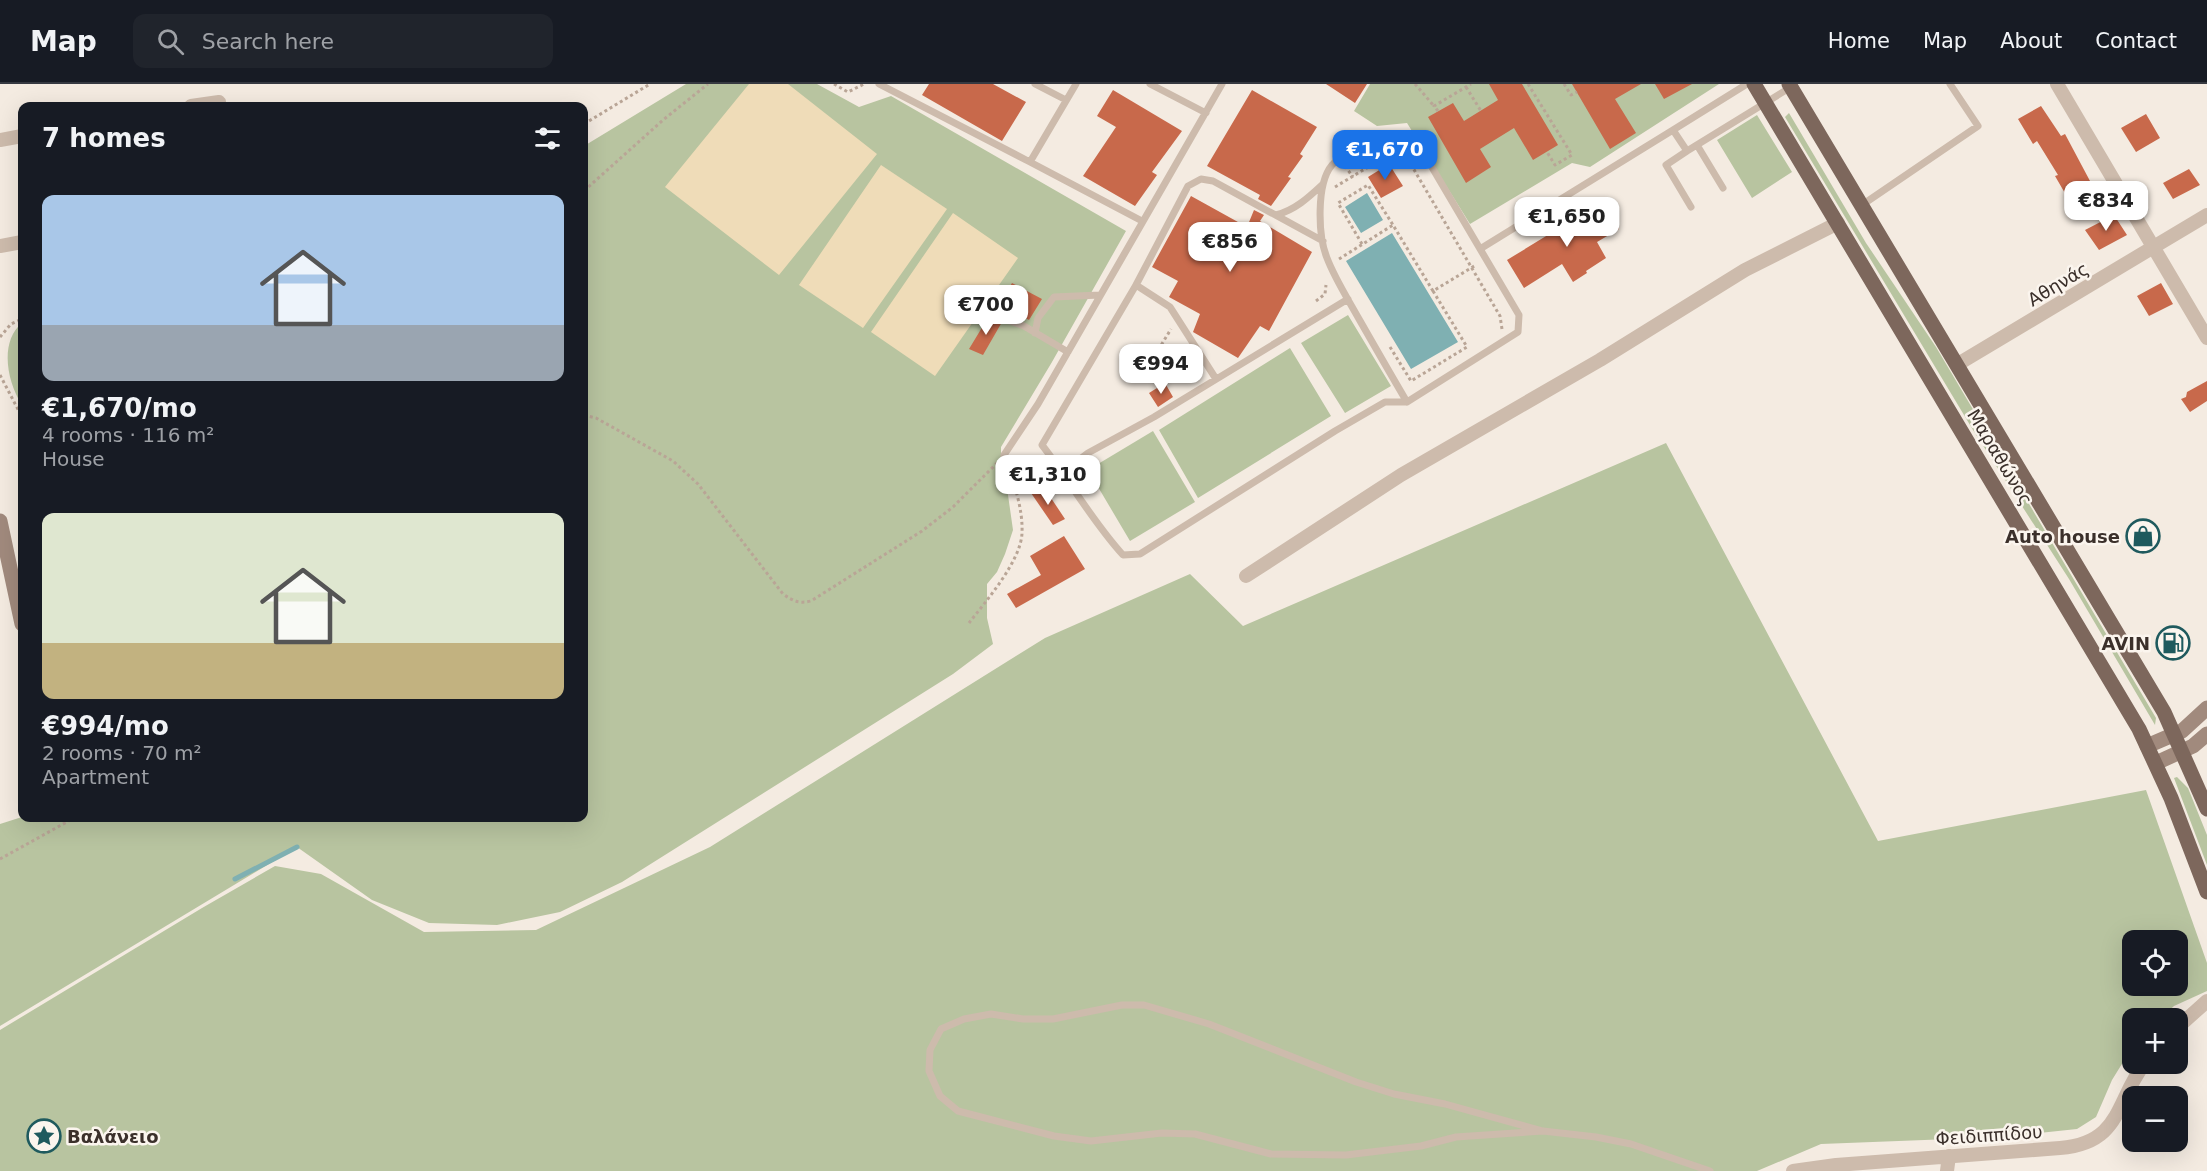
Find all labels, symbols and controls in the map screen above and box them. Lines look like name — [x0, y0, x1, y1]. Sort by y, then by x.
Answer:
search box — [133, 14, 553, 68]
text: Map — [30, 25, 97, 58]
icon: search — [154, 25, 187, 58]
text: Search here — [202, 29, 334, 54]
text: Home — [1828, 29, 1890, 53]
text: Map — [1923, 29, 1967, 53]
text: About — [2000, 29, 2062, 53]
text: Contact — [2095, 29, 2177, 53]
icon: filters — [531, 122, 564, 155]
text: 7 homes — [42, 123, 166, 153]
pin: €1,670 — [1336, 130, 1434, 181]
text: €1,670 — [1346, 137, 1424, 161]
pin: €834 — [2070, 181, 2142, 232]
text: €834 — [2078, 188, 2134, 212]
pin: €1,650 — [1518, 197, 1616, 248]
text: €1,650 — [1528, 204, 1606, 228]
pin: €856 — [1194, 222, 1266, 273]
text: €856 — [1202, 229, 1258, 253]
icon: home — [249, 234, 357, 342]
street label: Αθηνάς — [2024, 258, 2092, 310]
pin: €700 — [950, 285, 1022, 336]
text: €700 — [958, 292, 1014, 316]
pin: €994 — [1125, 344, 1197, 395]
text: €994 — [1133, 351, 1189, 375]
text: €1,670/mo — [42, 393, 197, 423]
street label: Μαραθώνος — [1963, 405, 2037, 509]
text: 4 rooms · 116 m² — [42, 423, 214, 447]
text: House — [42, 447, 105, 471]
pin: €1,310 — [999, 455, 1097, 506]
text: €1,310 — [1009, 462, 1087, 486]
shop icon: Auto house — [2125, 518, 2161, 554]
place label: Auto house — [2005, 526, 2120, 547]
icon: home — [249, 552, 357, 660]
fuel station icon: AVIN — [2155, 625, 2191, 661]
place label: AVIN — [2102, 633, 2150, 654]
text: €994/mo — [42, 711, 169, 741]
text: 2 rooms · 70 m² — [42, 741, 202, 765]
text: Apartment — [42, 765, 149, 789]
map controls — [2122, 930, 2188, 1152]
button: locate — [2122, 930, 2188, 996]
button: + — [2122, 1008, 2188, 1074]
button: − — [2122, 1086, 2188, 1152]
place icon: Βαλάνειο — [26, 1118, 62, 1154]
street label: Φειδιππίδου — [1935, 1121, 2043, 1149]
place label: Βαλάνειο — [67, 1126, 159, 1147]

